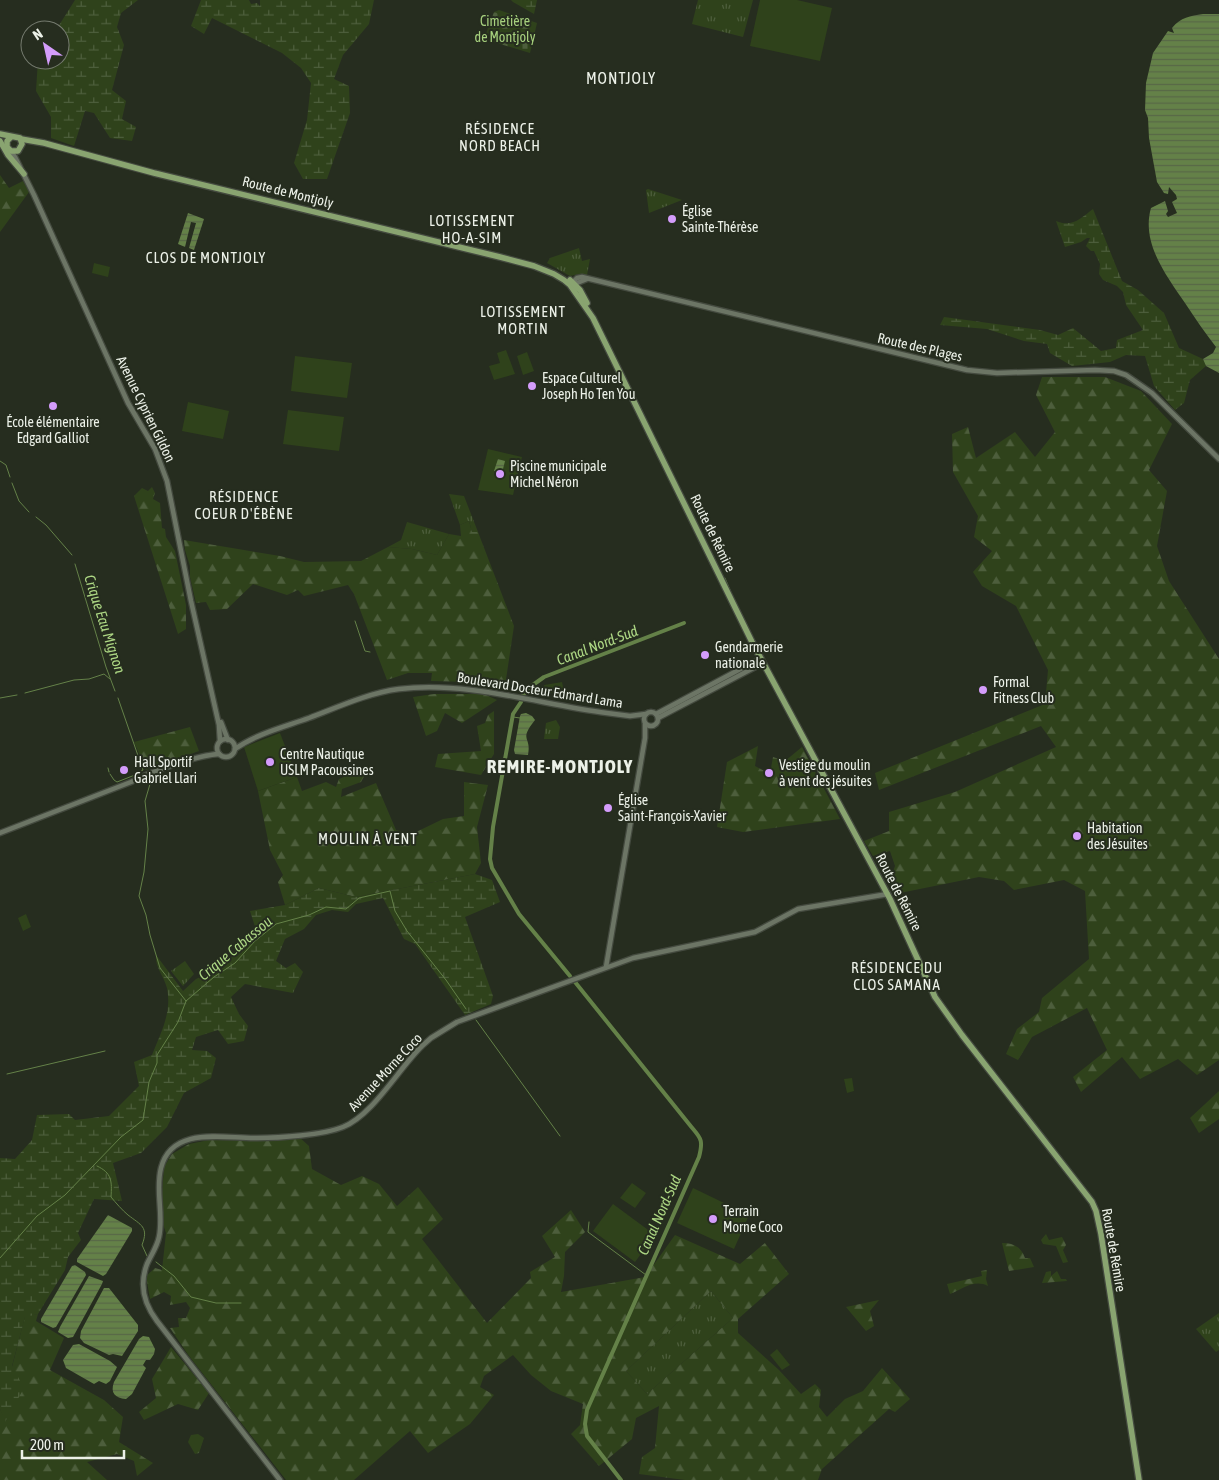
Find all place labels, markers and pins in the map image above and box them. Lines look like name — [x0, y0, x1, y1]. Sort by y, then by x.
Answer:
place label: Église Sainte-Thérèse — [682, 203, 758, 235]
marker: Église Sainte-Thérèse — [666, 213, 678, 225]
place label: Espace Culturel Joseph Ho Ten You — [542, 370, 635, 402]
marker: Espace Culturel Joseph Ho Ten You — [526, 380, 538, 392]
marker: École élémentaire Edgard Galliot — [47, 400, 59, 412]
place label: École élémentaire Edgard Galliot — [6, 414, 100, 446]
place label: Piscine municipale Michel Néron — [510, 458, 607, 490]
marker: Piscine municipale Michel Néron — [494, 468, 506, 480]
place label: Gendarmerie nationale — [715, 639, 783, 671]
marker: Gendarmerie nationale — [699, 649, 711, 661]
place label: Formal Fitness Club — [993, 674, 1055, 706]
marker: Formal Fitness Club — [977, 684, 989, 696]
place label: Centre Nautique USLM Pacoussines — [280, 746, 374, 778]
place label: Hall Sportif Gabriel Llari — [134, 754, 197, 786]
marker: Centre Nautique USLM Pacoussines — [264, 756, 276, 768]
place label: Vestige du moulin à vent des jésuites — [779, 757, 872, 789]
marker: Hall Sportif Gabriel Llari — [118, 764, 130, 776]
marker: Vestige du moulin à vent des jésuites — [763, 767, 775, 779]
place label: Église Saint-François-Xavier — [618, 792, 727, 824]
marker: Église Saint-François-Xavier — [602, 802, 614, 814]
place label: Habitation des Jésuites — [1087, 820, 1148, 852]
marker: Habitation des Jésuites — [1071, 830, 1083, 842]
place label: Terrain Morne Coco — [723, 1203, 783, 1235]
marker: Terrain Morne Coco — [707, 1213, 719, 1225]

